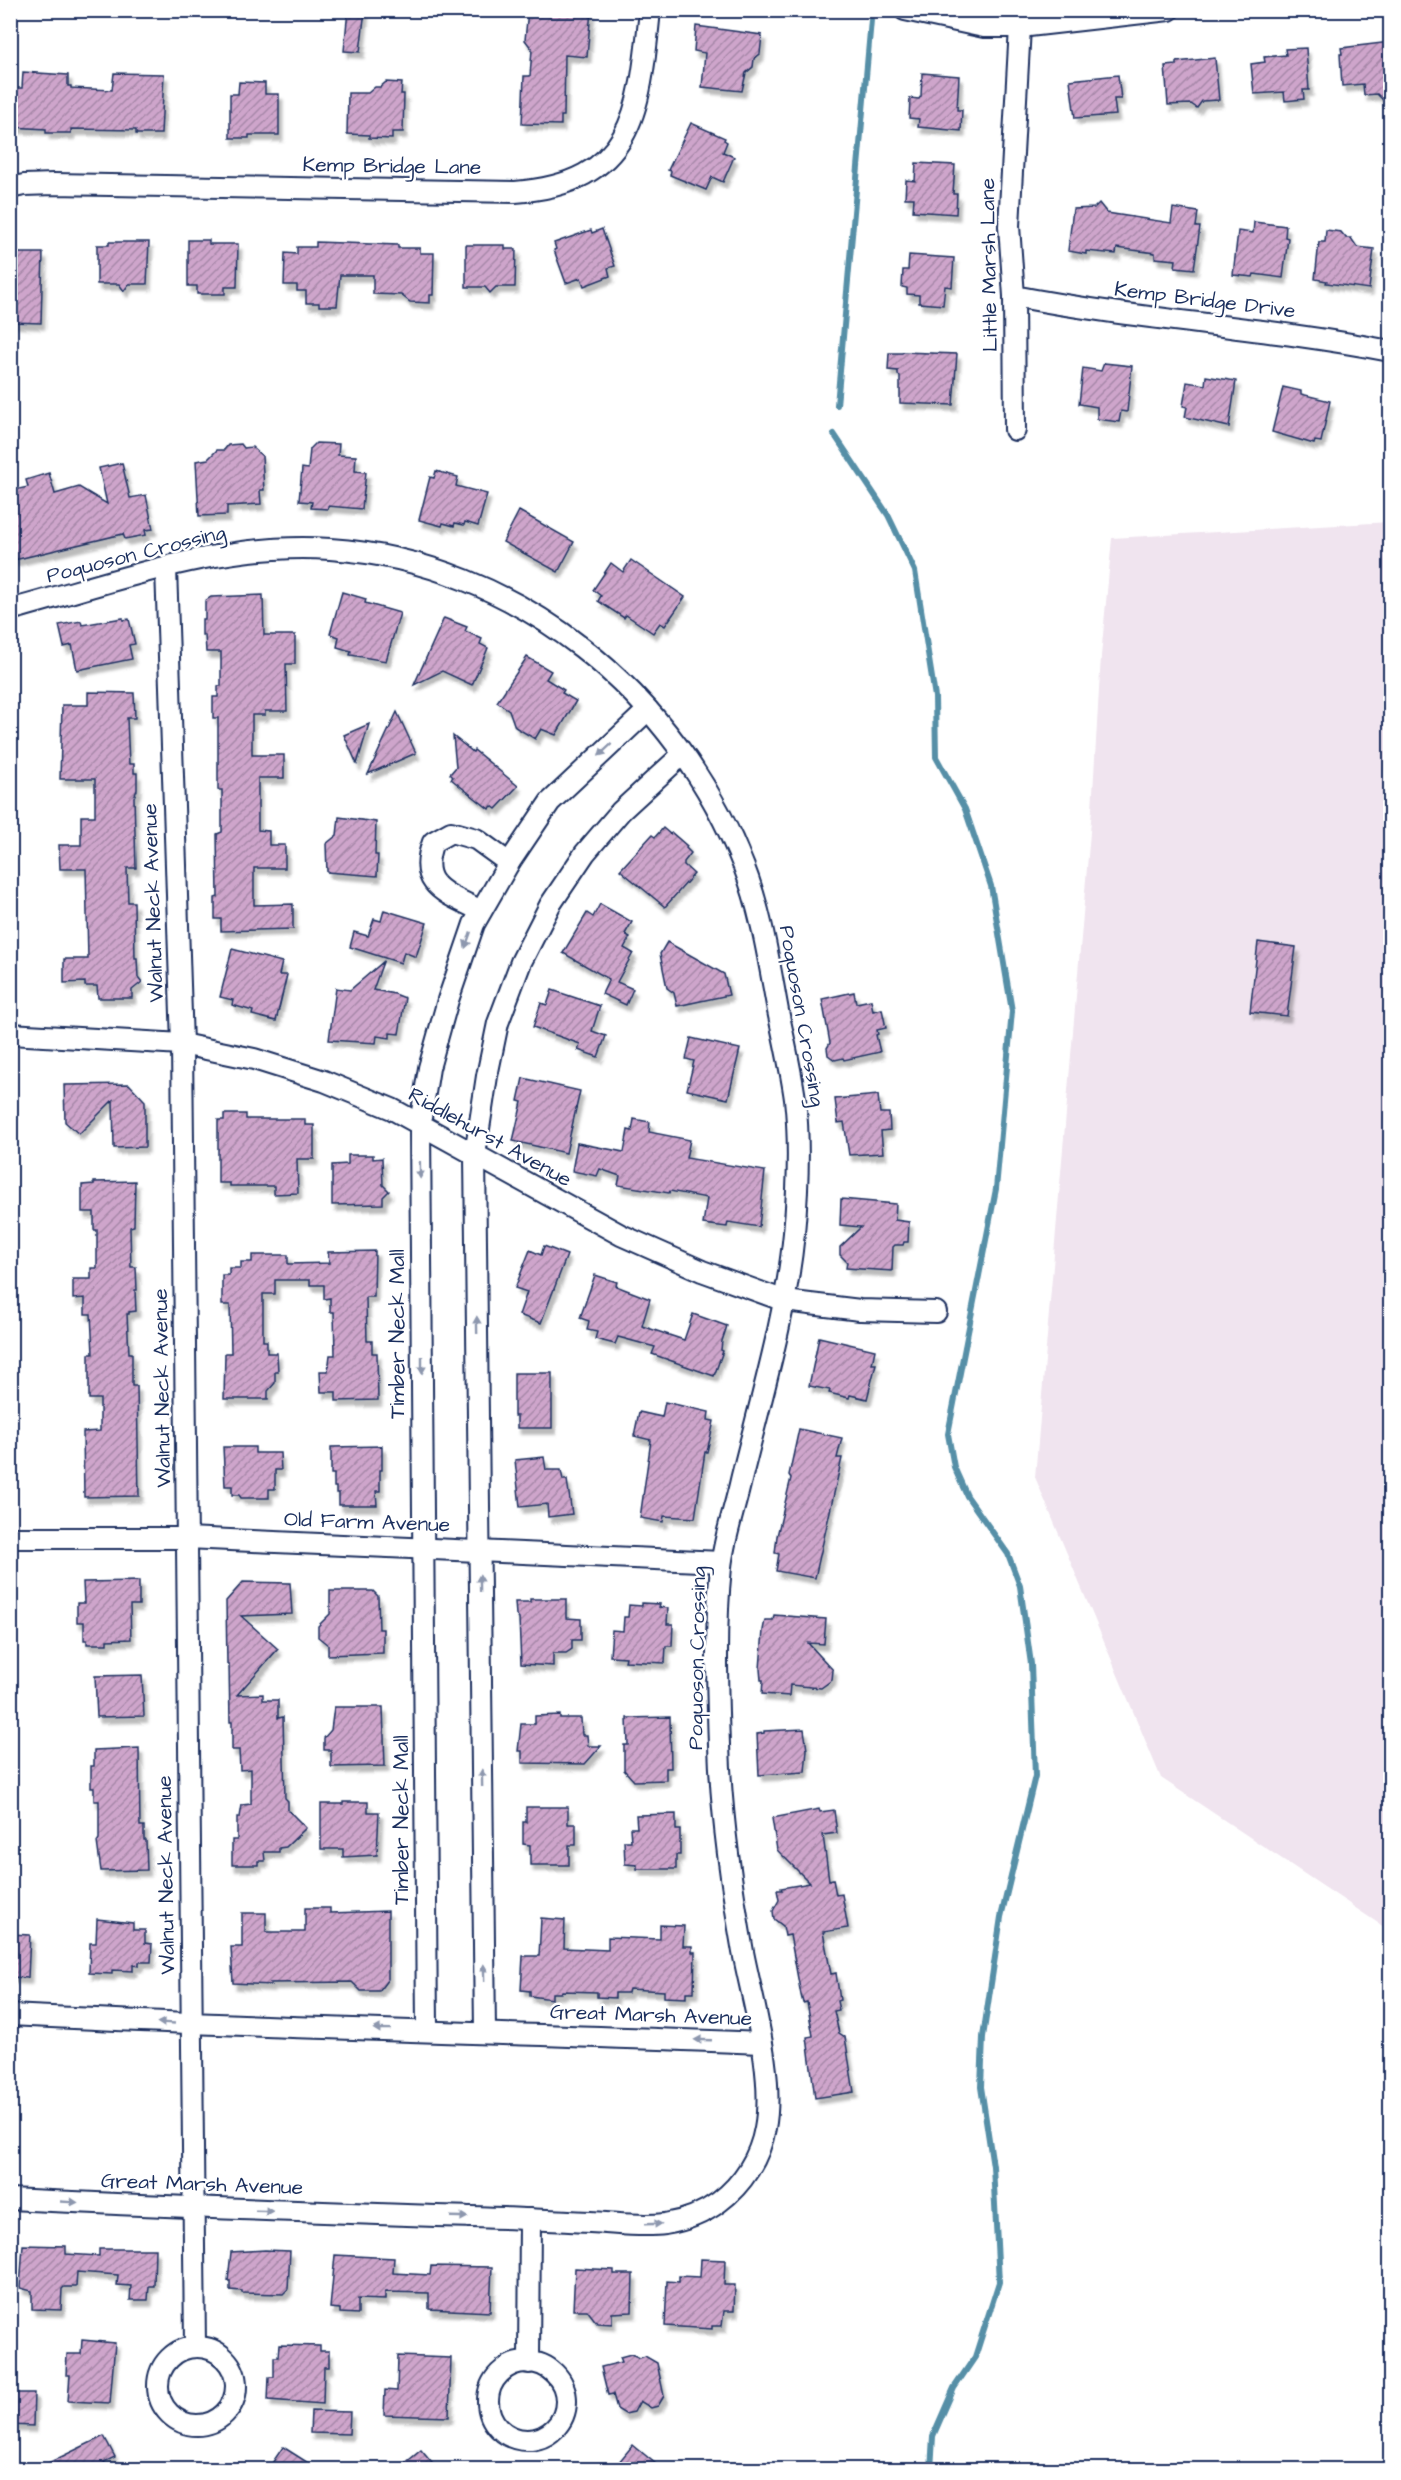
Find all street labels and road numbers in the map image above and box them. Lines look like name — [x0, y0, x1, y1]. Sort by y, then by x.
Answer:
street label: Kemp Bridge Lane — [302, 150, 482, 184]
street label: Little Marsh Lane — [973, 178, 1005, 352]
street label: Kemp Bridge Drive — [1113, 275, 1297, 327]
street label: Poquoson Crossing — [43, 518, 229, 592]
street label: Walnut Neck Avenue — [135, 803, 171, 1003]
street label: Poquoson Crossing — [770, 923, 832, 1109]
street label: Riddlehurst Avenue — [403, 1080, 577, 1194]
street label: Timber Neck Mall — [383, 1249, 412, 1419]
street label: Walnut Neck Avenue — [146, 1288, 178, 1488]
street label: Old Farm Avenue — [283, 1505, 451, 1539]
street label: Poquoson Crossing — [681, 1566, 715, 1750]
street label: Timber Neck Mall — [387, 1735, 416, 1905]
street label: Walnut Neck Avenue — [150, 1775, 182, 1975]
street label: Great Marsh Avenue — [549, 1997, 753, 2033]
street label: Great Marsh Avenue — [100, 2166, 304, 2202]

